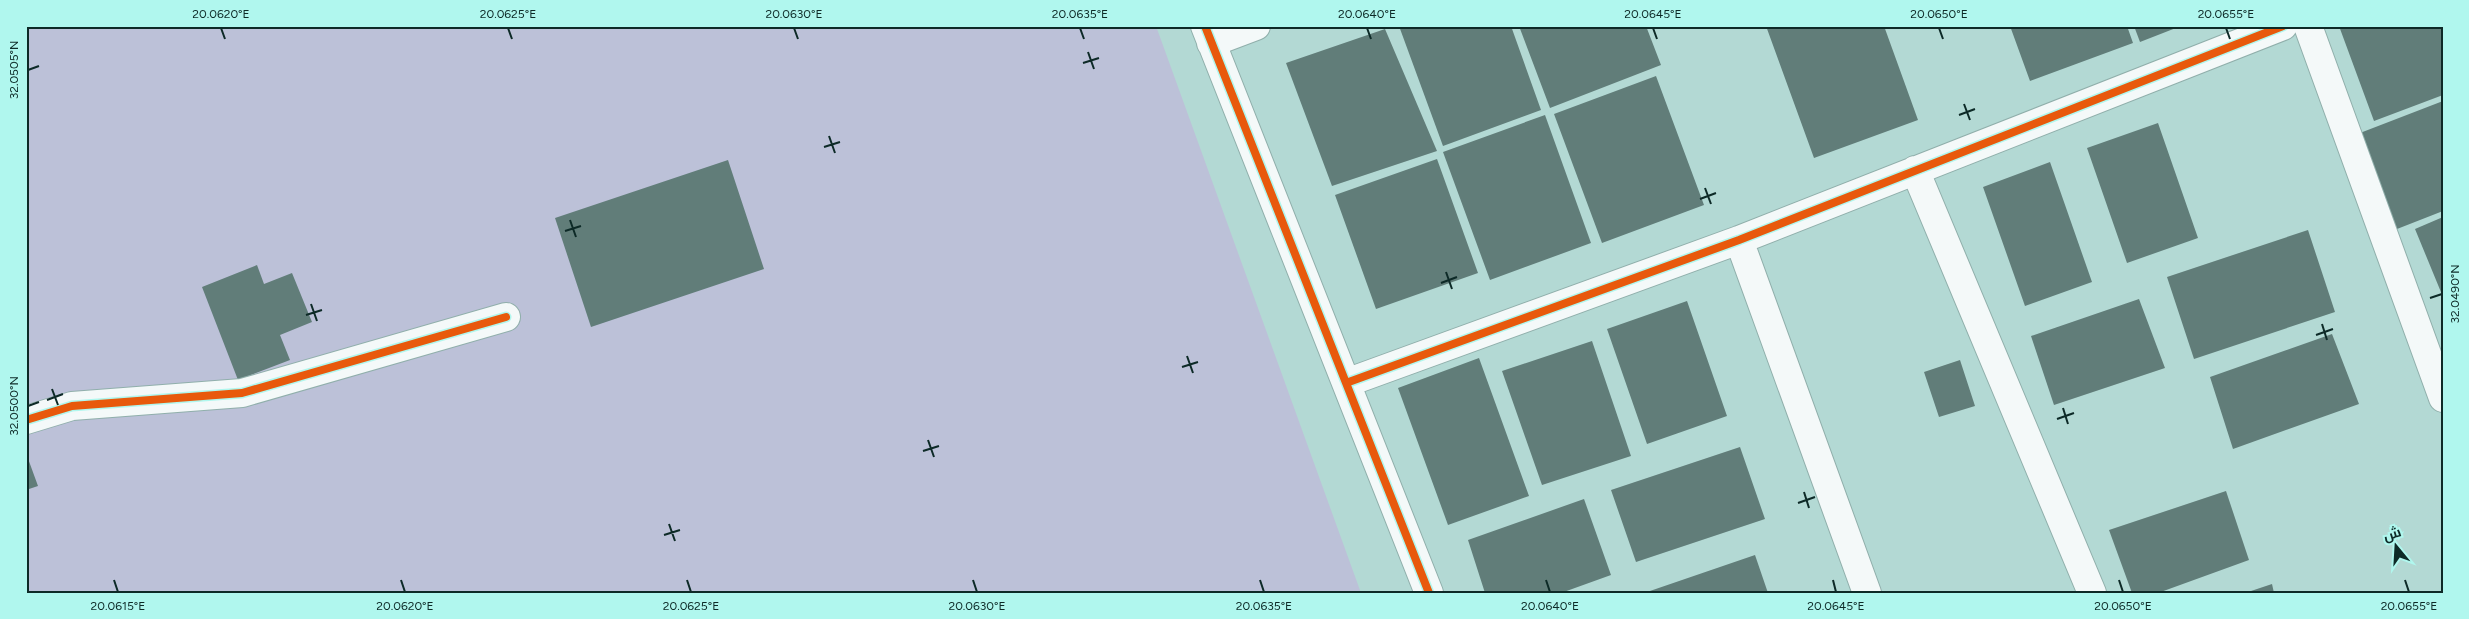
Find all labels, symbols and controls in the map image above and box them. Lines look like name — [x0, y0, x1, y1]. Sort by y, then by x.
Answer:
text: 20.0620°E — [192, 7, 250, 21]
text: 20.0625°E — [480, 7, 536, 21]
text: 20.0630°E — [765, 7, 823, 21]
text: 20.0635°E — [1052, 7, 1108, 21]
text: 20.0640°E — [1338, 7, 1396, 21]
text: 20.0645°E — [1624, 7, 1682, 21]
text: 20.0650°E — [1910, 7, 1968, 21]
text: 20.0655°E — [2198, 7, 2254, 21]
text: 32.0505°N — [7, 41, 21, 99]
text: 32.0490°N — [2448, 264, 2462, 324]
text: 32.0500°N — [7, 376, 21, 436]
north arrow — [2372, 522, 2422, 572]
text: ش — [2381, 523, 2403, 545]
text: 20.0615°E — [91, 599, 145, 613]
text: 20.0620°E — [376, 599, 434, 613]
text: 20.0625°E — [663, 599, 719, 613]
text: 20.0630°E — [948, 599, 1006, 613]
text: 20.0635°E — [1236, 599, 1292, 613]
text: 20.0640°E — [1521, 599, 1579, 613]
text: 20.0645°E — [1807, 599, 1865, 613]
text: 20.0650°E — [2094, 599, 2152, 613]
text: 20.0655°E — [2381, 599, 2437, 613]

